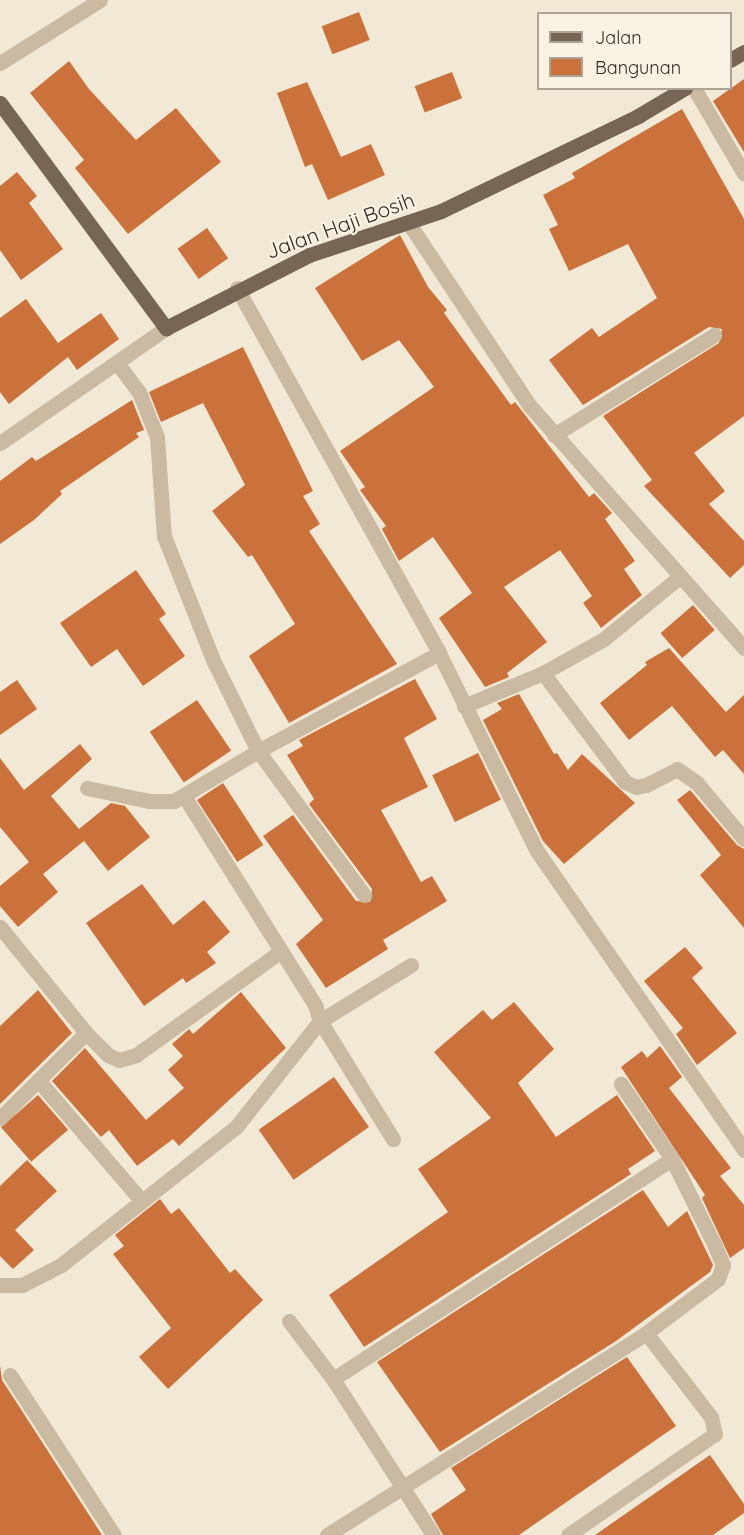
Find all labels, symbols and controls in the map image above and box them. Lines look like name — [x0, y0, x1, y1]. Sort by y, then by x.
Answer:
legend — [537, 12, 732, 90]
text: Jalan — [595, 26, 642, 49]
text: Bangunan — [595, 56, 681, 79]
street label: Jalan Haji Bosih — [262, 186, 418, 264]

